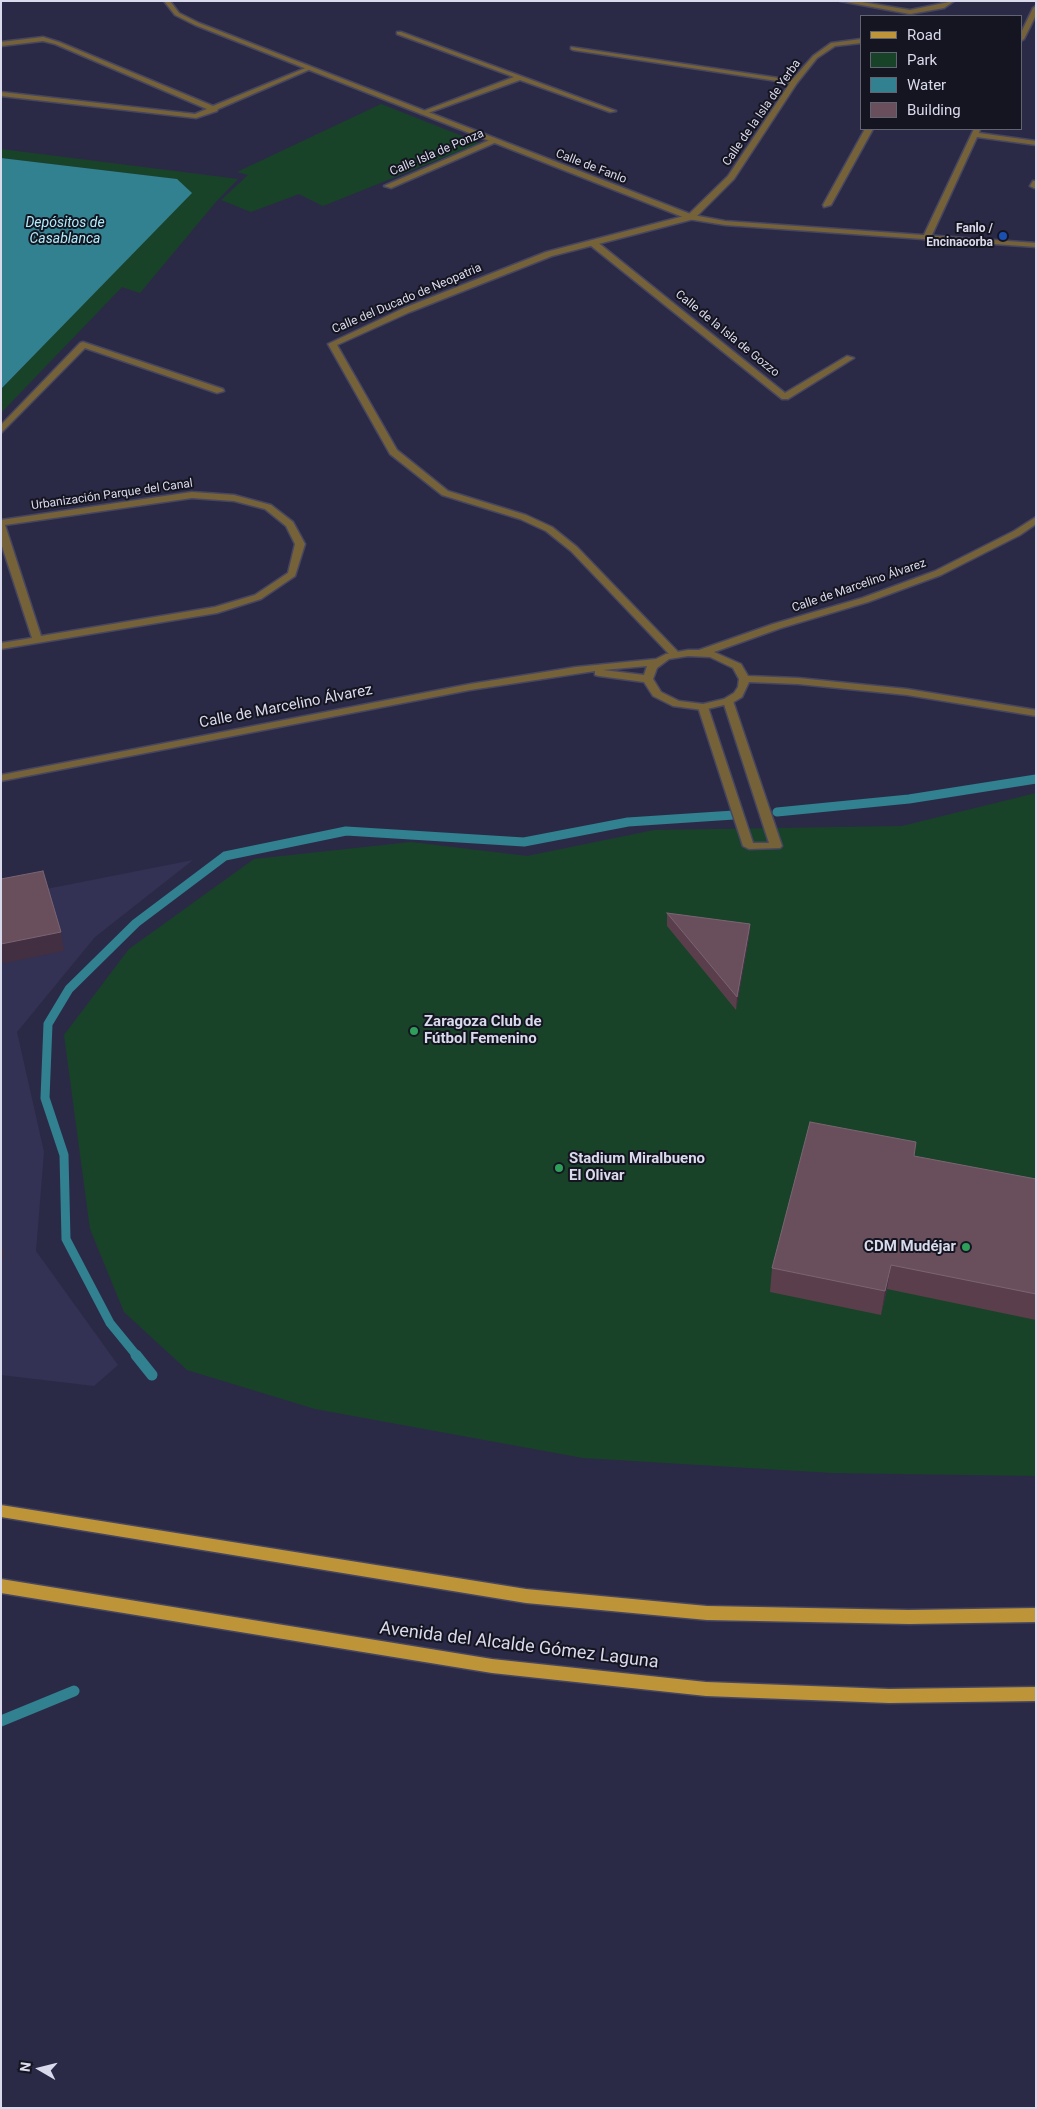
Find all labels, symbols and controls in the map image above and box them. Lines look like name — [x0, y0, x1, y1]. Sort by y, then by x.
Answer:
legend — [860, 15, 1022, 130]
text: Road — [907, 26, 941, 44]
text: Park — [907, 51, 937, 69]
street label: Calle de la Isla de Yerba — [720, 57, 804, 169]
text: Water — [907, 76, 946, 94]
text: Building — [907, 101, 961, 119]
street label: Calle Isla de Ponza — [388, 127, 486, 179]
street label: Calle de Fanlo — [553, 147, 629, 187]
water label: Depósitos de Casablanca — [25, 215, 105, 248]
place label: Fanlo / Encinacorba — [926, 222, 993, 250]
marker: Fanlo / Encinacorba — [997, 230, 1009, 242]
street label: Calle del Ducado de Neopatria — [330, 261, 484, 337]
street label: Calle de la Isla de Gozzo — [672, 288, 782, 380]
street label: Urbanización Parque del Canal — [30, 477, 194, 513]
street label: Calle de Marcelino Álvarez — [790, 556, 928, 616]
street label: Calle de Marcelino Álvarez — [198, 681, 374, 733]
place label: Zaragoza Club de Fútbol Femenino — [424, 1013, 542, 1048]
marker: Zaragoza Club de Fútbol Femenino — [408, 1025, 420, 1037]
place label: Stadium Miralbueno El Olivar — [569, 1150, 705, 1185]
marker: Stadium Miralbueno El Olivar — [553, 1162, 565, 1174]
place label: CDM Mudéjar — [864, 1238, 956, 1256]
marker: CDM Mudéjar — [960, 1241, 972, 1253]
street label: Avenida del Alcalde Gómez Laguna — [378, 1618, 660, 1674]
north arrow — [15, 2044, 65, 2094]
text: N — [17, 2061, 34, 2073]

